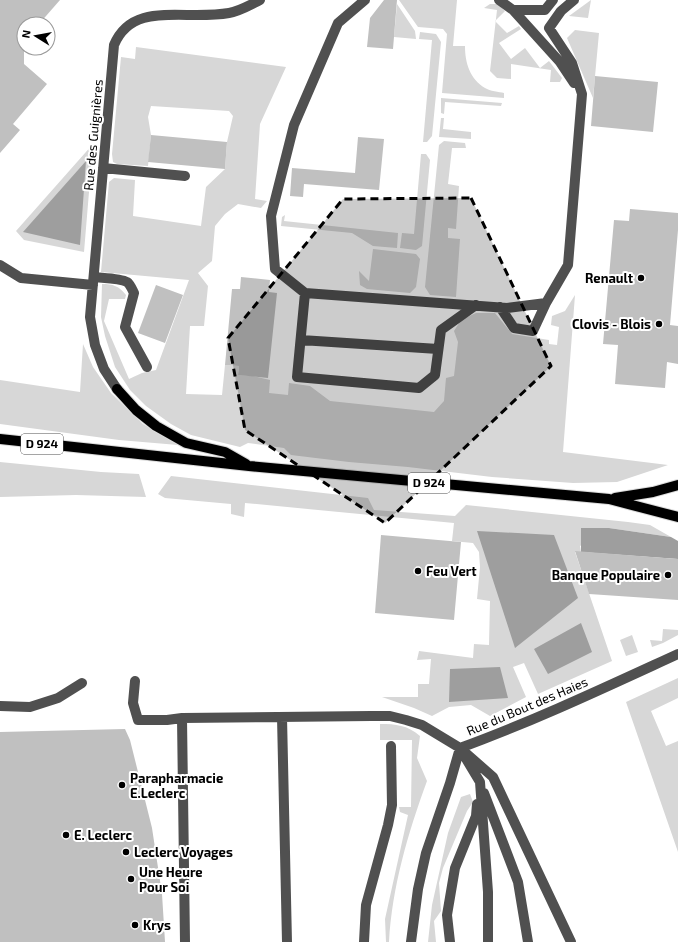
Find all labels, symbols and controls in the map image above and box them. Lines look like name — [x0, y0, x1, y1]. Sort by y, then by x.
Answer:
north arrow — [16, 16, 56, 56]
text: N — [19, 29, 33, 39]
street label: Rue des Guignières — [80, 79, 106, 191]
place label: Renault — [585, 270, 634, 286]
marker: Renault — [636, 273, 646, 283]
place label: Clovis - Blois — [572, 316, 651, 332]
marker: Clovis - Blois — [654, 319, 664, 329]
road number: D 924 — [21, 434, 63, 454]
road number: D 924 — [408, 473, 450, 493]
place label: Feu Vert — [426, 563, 477, 579]
marker: Feu Vert — [413, 566, 423, 576]
place label: Banque Populaire — [552, 567, 660, 583]
marker: Banque Populaire — [663, 570, 673, 580]
street label: Rue du Bout des Haies — [464, 673, 590, 739]
place label: Parapharmacie E.Leclerc — [130, 770, 223, 801]
marker: Parapharmacie E.Leclerc — [117, 780, 127, 790]
place label: E. Leclerc — [74, 827, 132, 843]
marker: E. Leclerc — [61, 830, 71, 840]
place label: Leclerc Voyages — [134, 844, 233, 860]
marker: Leclerc Voyages — [121, 847, 131, 857]
place label: Une Heure Pour Soi — [139, 864, 203, 895]
marker: Une Heure Pour Soi — [126, 874, 136, 884]
place label: Krys — [143, 917, 171, 933]
marker: Krys — [130, 920, 140, 930]

